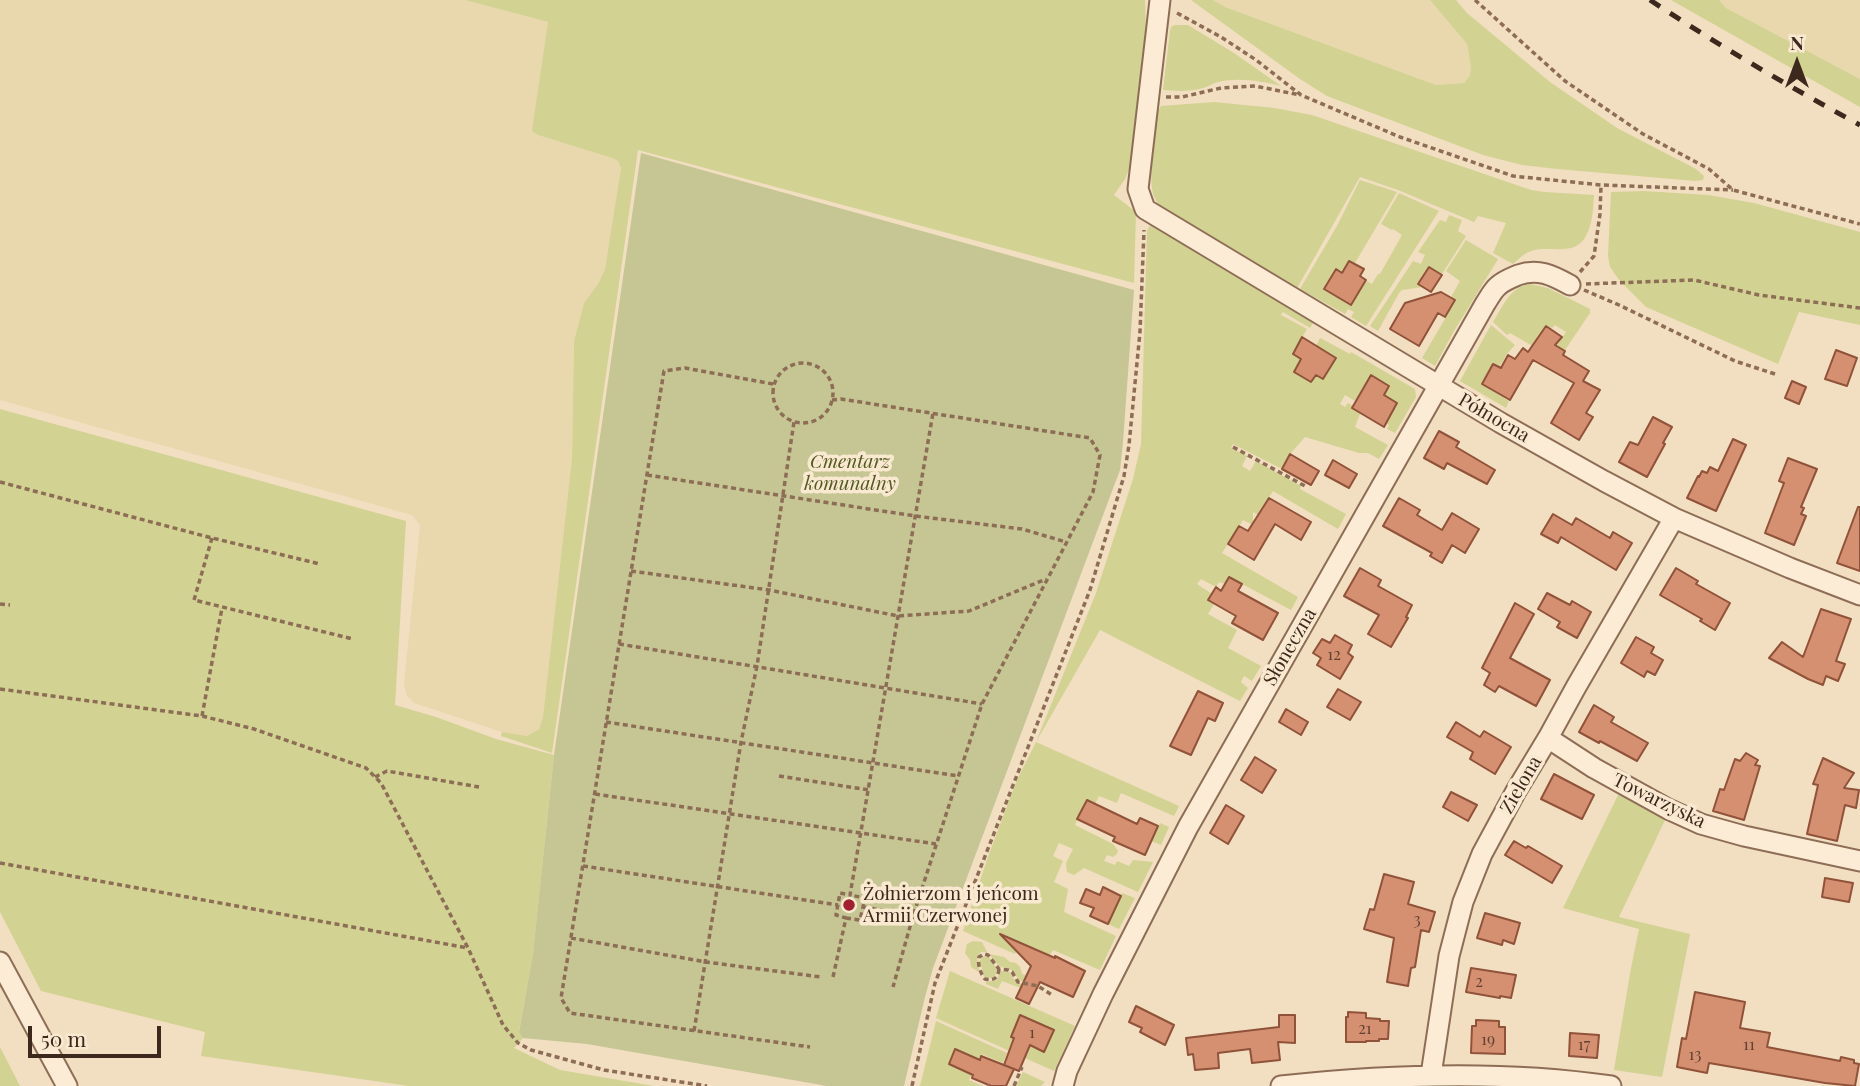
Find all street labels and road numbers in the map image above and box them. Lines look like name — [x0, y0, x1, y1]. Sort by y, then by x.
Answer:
street label: Północna — [1454, 389, 1534, 447]
street label: Słoneczna — [1259, 604, 1321, 690]
street label: Zielona — [1495, 752, 1547, 818]
street label: Towarzyska — [1609, 769, 1709, 833]

